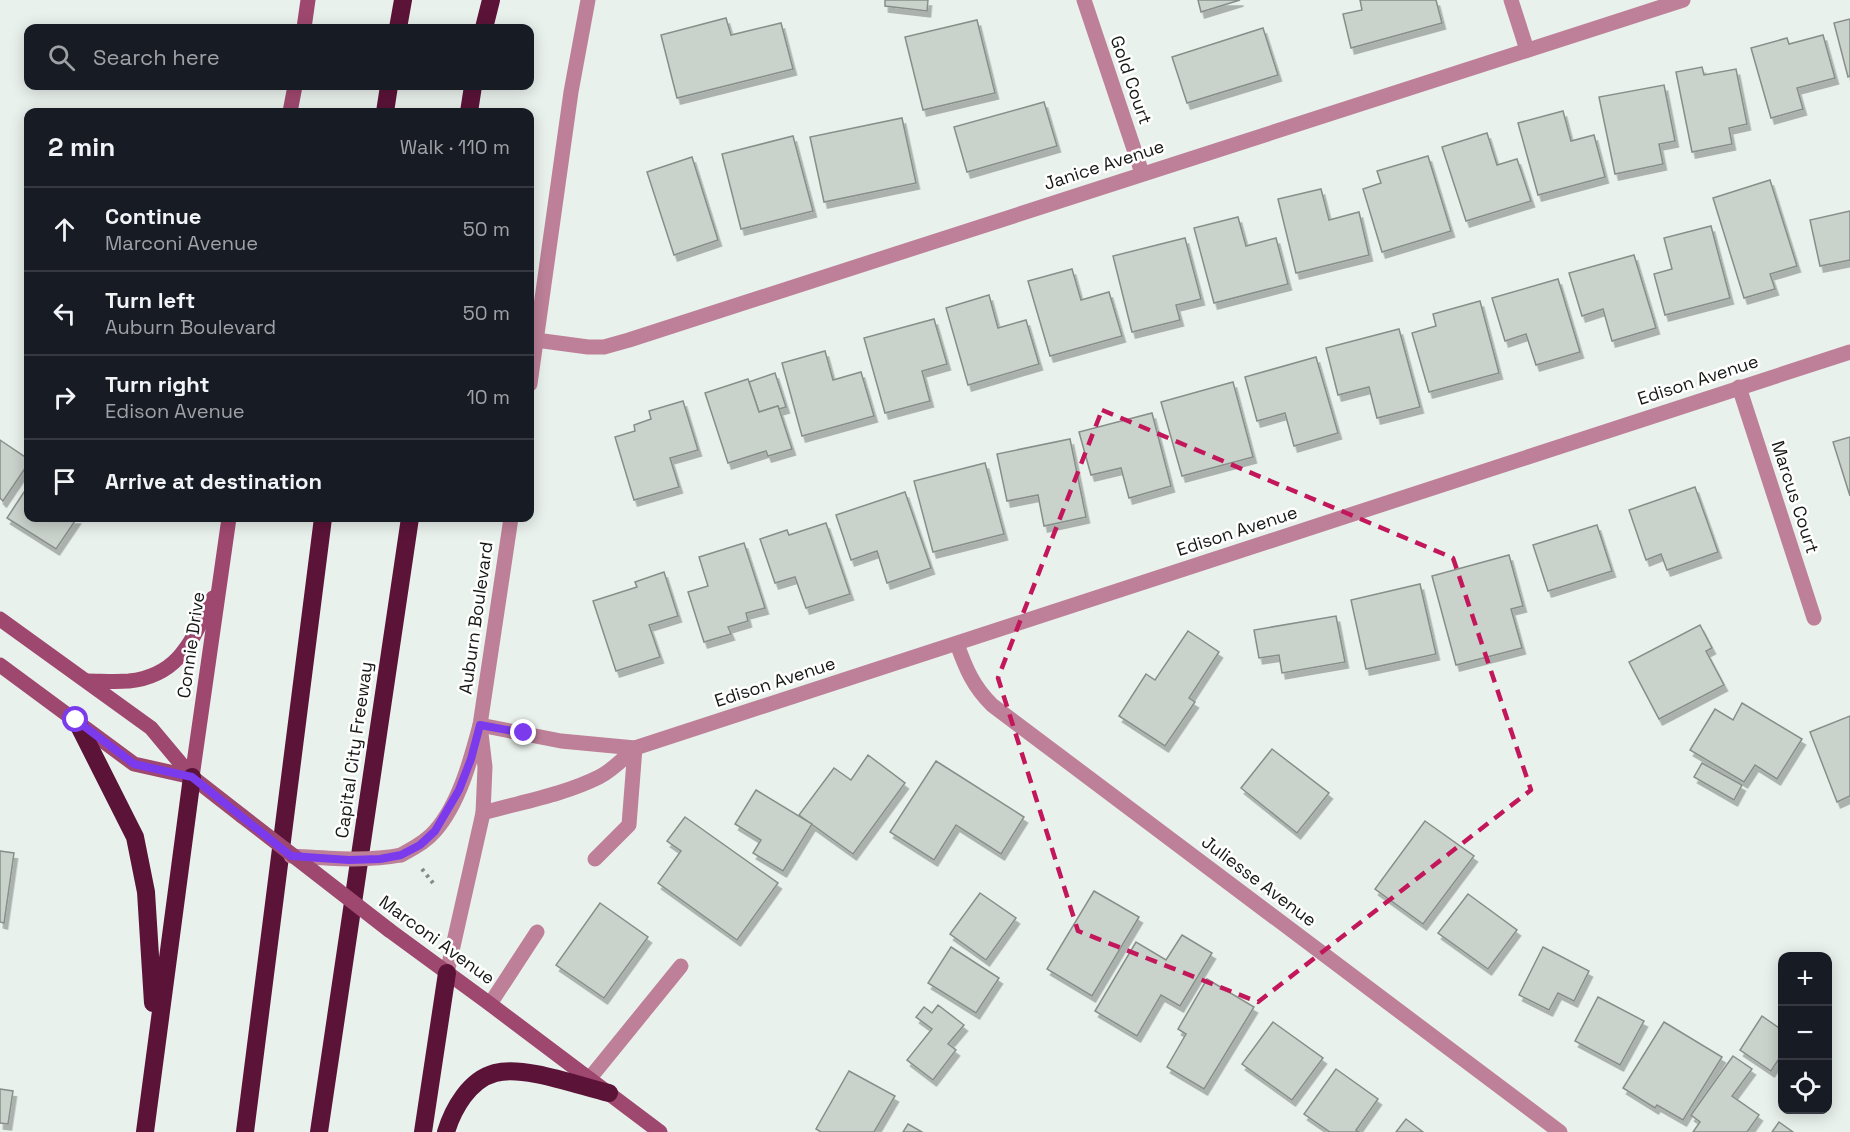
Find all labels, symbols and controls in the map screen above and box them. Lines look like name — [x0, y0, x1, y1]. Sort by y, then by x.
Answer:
search box — [24, 24, 534, 90]
street label: Gold Court — [1106, 32, 1157, 127]
icon: search — [45, 41, 78, 74]
text: Search here — [93, 43, 220, 71]
text: 2 min — [48, 130, 115, 164]
text: Walk · 110 m — [400, 134, 510, 160]
street label: Janice Avenue — [1041, 134, 1167, 195]
text: Continue — [105, 202, 201, 230]
icon: ahead — [48, 213, 81, 246]
text: 50 m — [463, 216, 510, 242]
text: Marconi Avenue — [105, 230, 258, 256]
text: Turn left — [105, 286, 195, 314]
icon: left — [48, 297, 81, 330]
text: 50 m — [463, 300, 510, 326]
text: Auburn Boulevard — [105, 314, 276, 340]
street label: Edison Avenue — [1634, 349, 1761, 410]
text: Turn right — [105, 370, 210, 398]
icon: right — [48, 381, 81, 414]
text: 10 m — [466, 384, 510, 410]
text: Edison Avenue — [105, 398, 245, 424]
street label: Marcus Court — [1766, 438, 1824, 556]
icon: arrive — [48, 465, 81, 498]
text: Arrive at destination — [105, 467, 322, 495]
street label: Edison Avenue — [1173, 500, 1300, 561]
street label: Auburn Boulevard — [453, 540, 498, 696]
street label: Connie Drive — [172, 590, 209, 700]
street label: Edison Avenue — [711, 651, 838, 712]
street label: Capital City Freeway — [330, 660, 377, 840]
route start — [62, 706, 88, 732]
route end — [510, 719, 536, 745]
street label: Juliesse Avenue — [1197, 830, 1321, 931]
street label: Marconi Avenue — [375, 890, 500, 989]
map controls — [1778, 952, 1832, 1114]
button: + — [1778, 952, 1832, 1006]
button: − — [1778, 1006, 1832, 1060]
button: locate — [1778, 1060, 1832, 1114]

